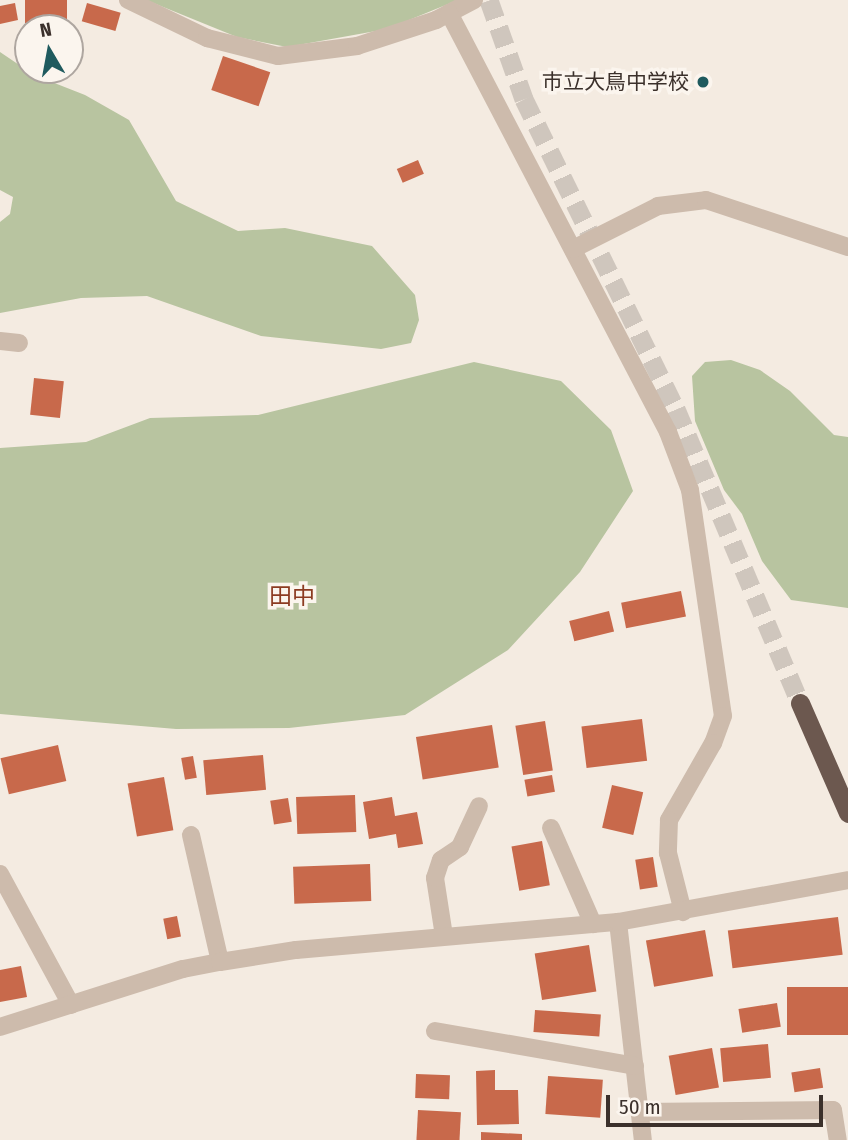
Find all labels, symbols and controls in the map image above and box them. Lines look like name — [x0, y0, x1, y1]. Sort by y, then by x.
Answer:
north arrow — [14, 14, 84, 84]
text: N — [38, 17, 53, 42]
place label: 市立大鳥中学校 — [542, 69, 689, 95]
marker: 市立大鳥中学校 — [695, 74, 711, 90]
district label: 田中 — [269, 582, 315, 610]
scale bar — [610, 1080, 827, 1124]
text: 50 m — [619, 1094, 661, 1120]

